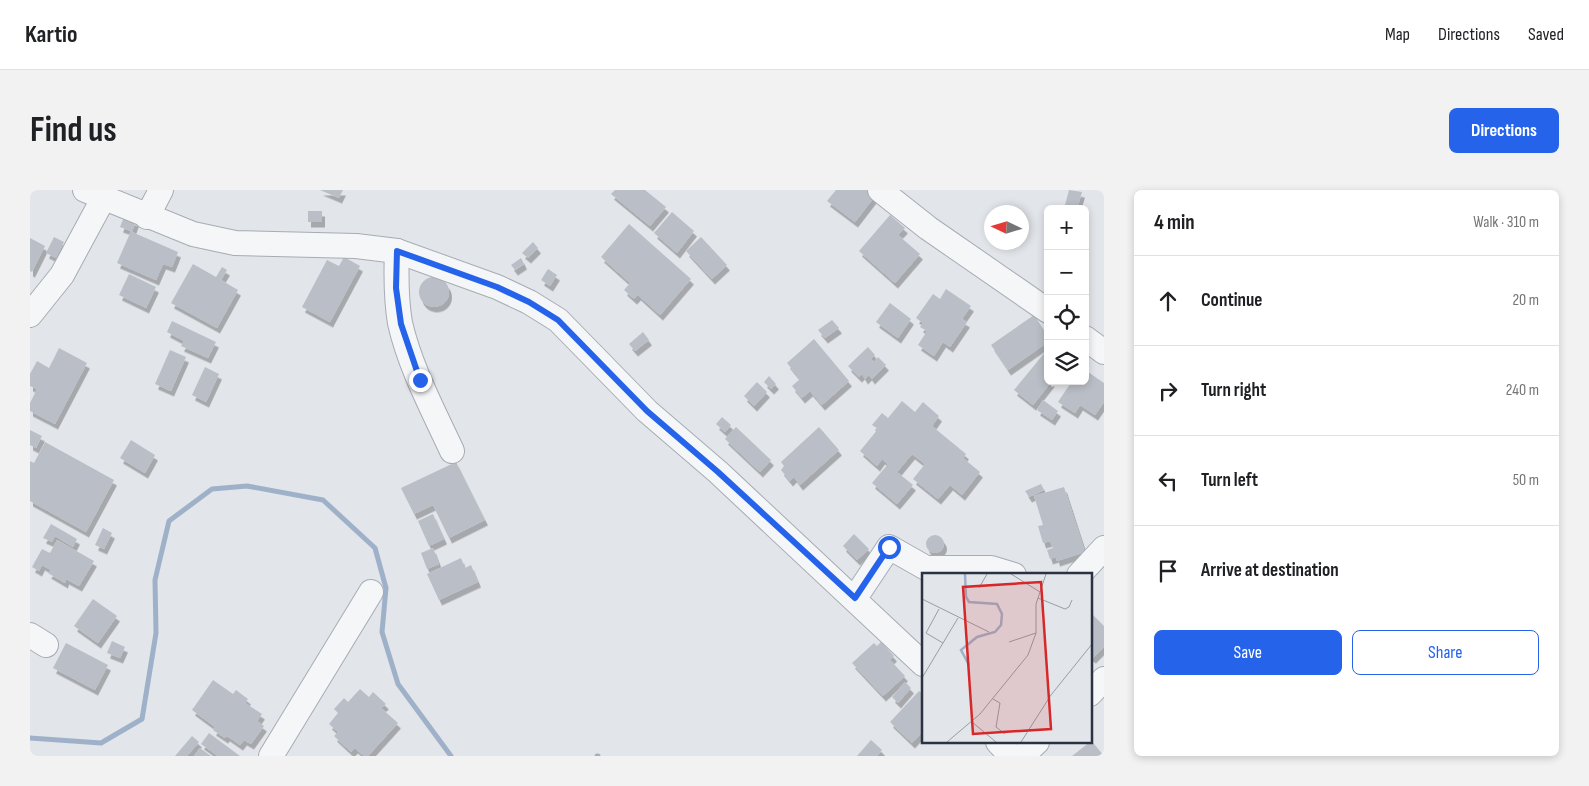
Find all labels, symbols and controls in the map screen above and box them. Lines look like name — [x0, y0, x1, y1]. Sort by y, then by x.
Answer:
text: Kartio — [25, 20, 77, 49]
text: Map — [1385, 24, 1410, 45]
text: Directions — [1438, 24, 1500, 45]
text: Saved — [1528, 24, 1564, 45]
button: Directions — [1449, 108, 1559, 153]
text: Find us — [30, 109, 117, 152]
north arrow — [984, 205, 1029, 250]
map controls — [1044, 205, 1089, 385]
button: + — [1044, 205, 1089, 250]
text: 4 min — [1154, 210, 1195, 235]
text: Walk · 310 m — [1473, 213, 1539, 232]
button: − — [1044, 250, 1089, 295]
icon: ahead — [1154, 287, 1182, 315]
text: Continue — [1201, 289, 1262, 312]
text: 20 m — [1512, 291, 1539, 310]
button: locate — [1044, 295, 1089, 340]
button: layers — [1044, 340, 1089, 385]
route end — [409, 369, 432, 392]
icon: right — [1154, 377, 1182, 405]
text: Turn right — [1201, 379, 1266, 402]
text: 240 m — [1506, 381, 1539, 400]
icon: left — [1154, 467, 1182, 495]
text: Turn left — [1201, 469, 1258, 492]
text: 50 m — [1513, 471, 1539, 490]
route start — [878, 536, 901, 559]
icon: arrive — [1154, 557, 1182, 585]
text: Arrive at destination — [1201, 559, 1339, 582]
inset map — [922, 573, 1092, 744]
button: Save — [1154, 630, 1342, 675]
button: Share — [1352, 630, 1539, 675]

